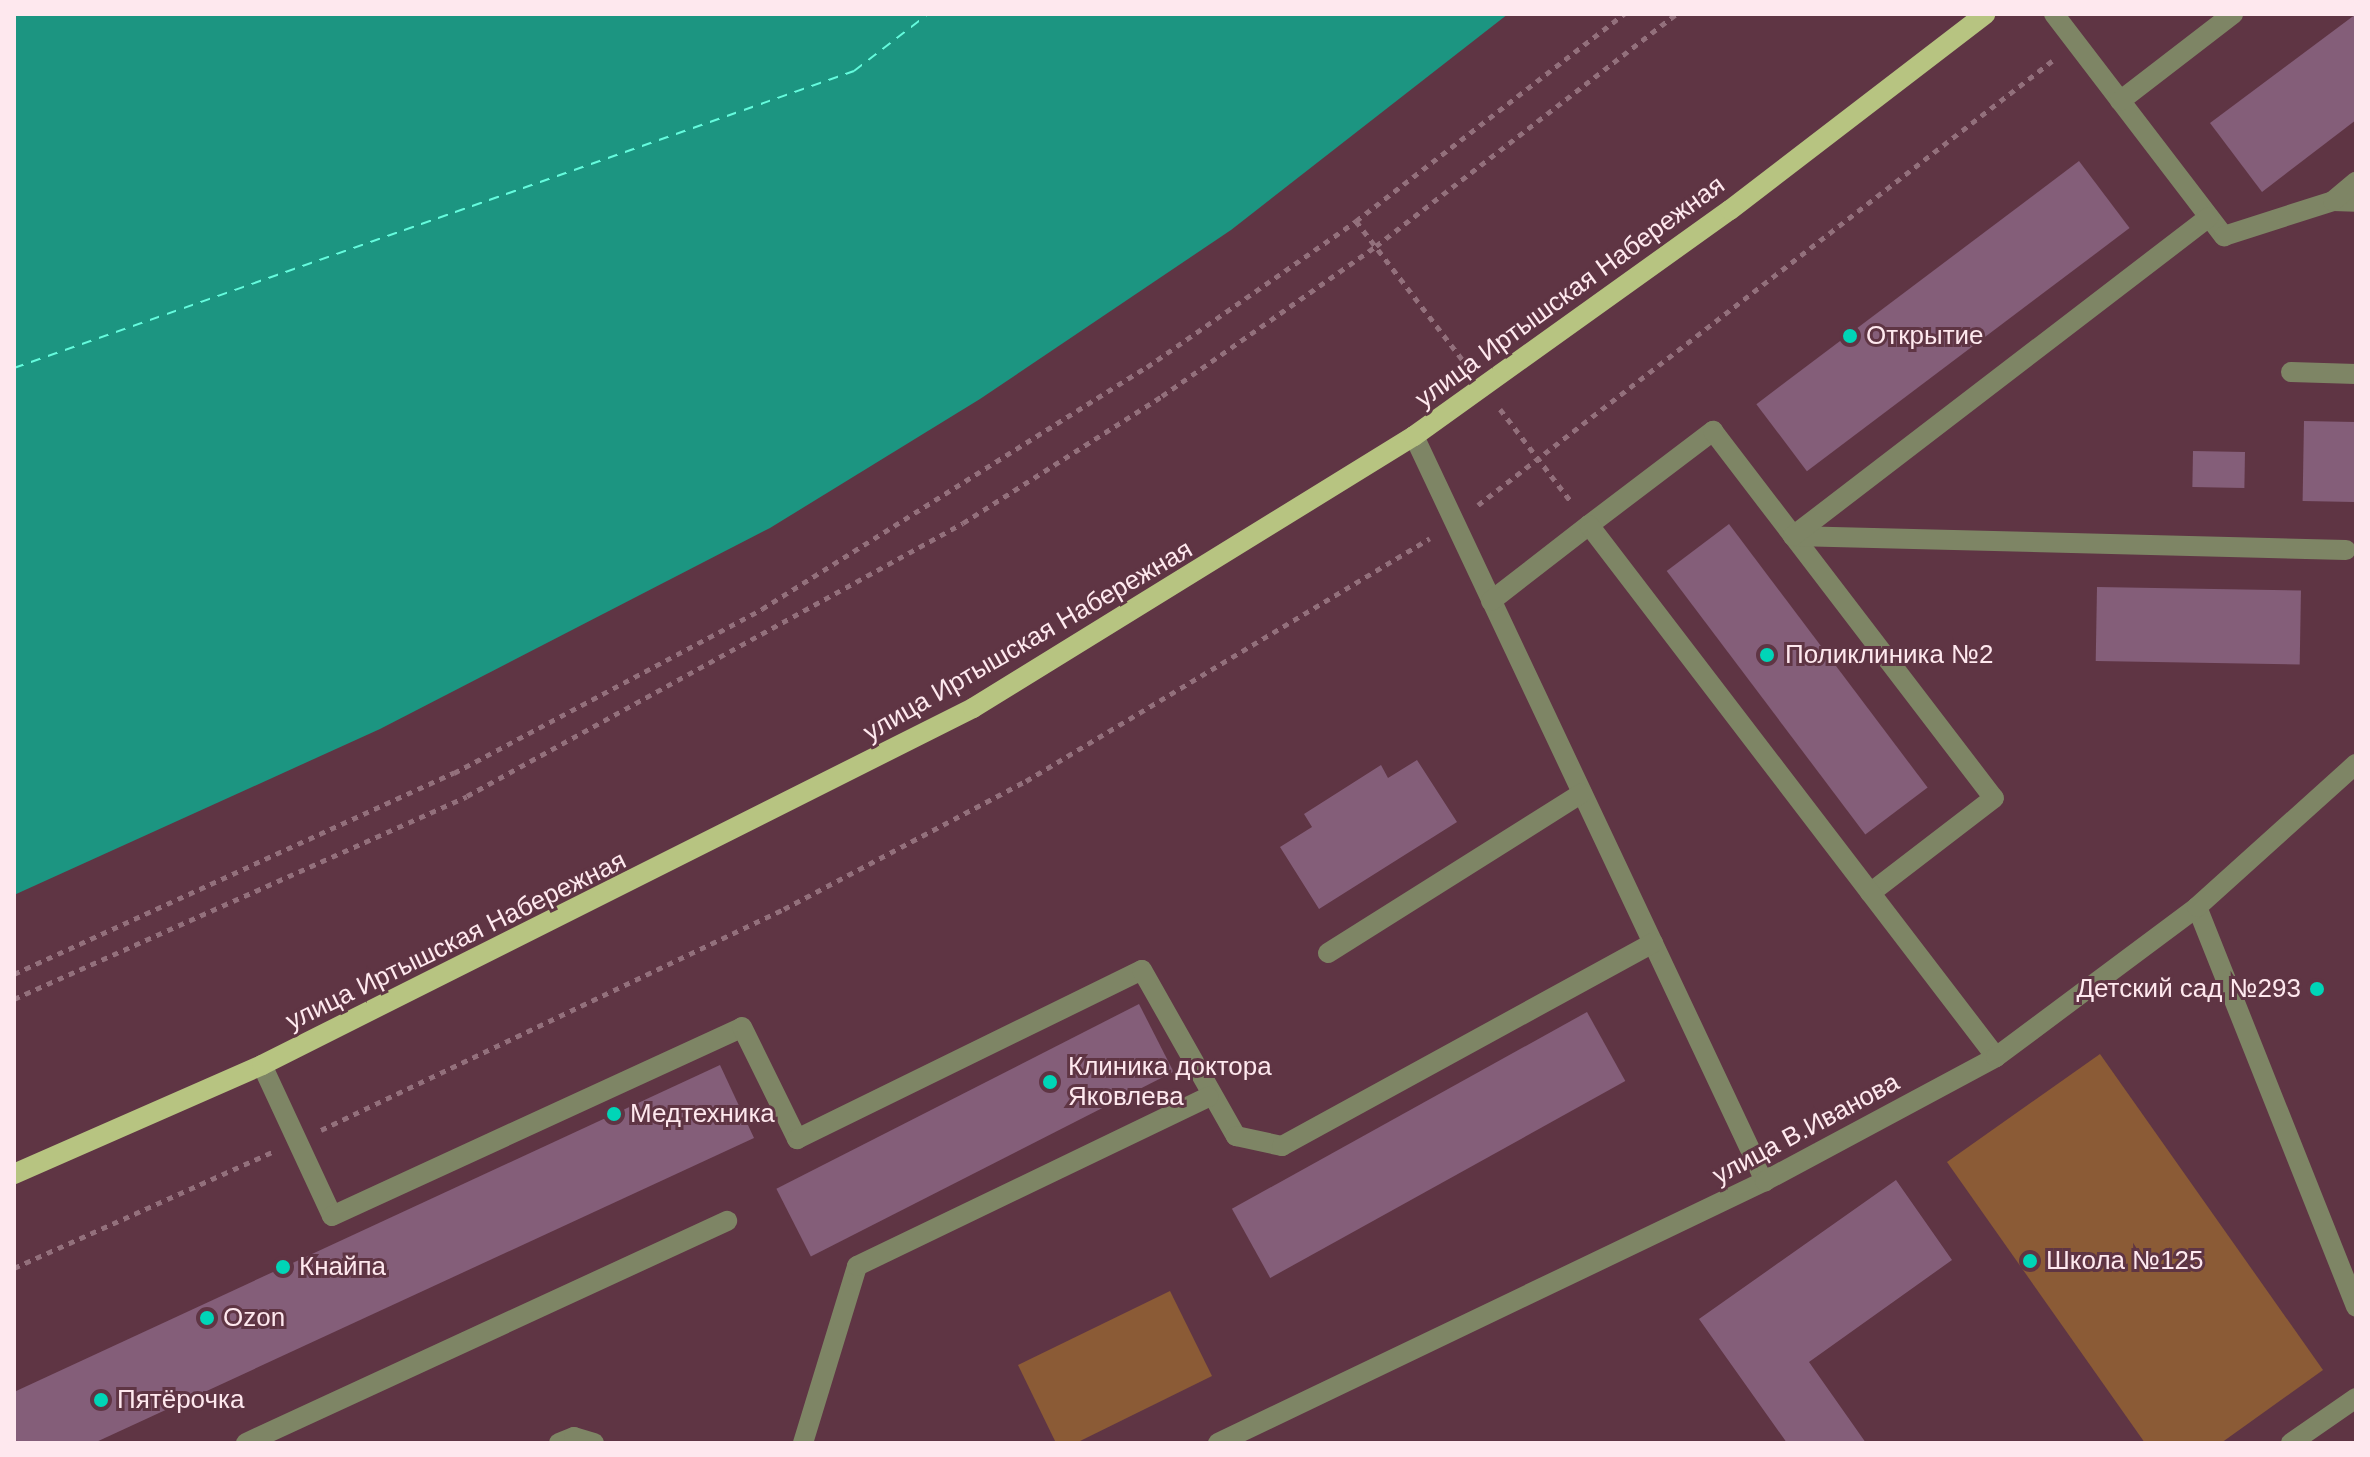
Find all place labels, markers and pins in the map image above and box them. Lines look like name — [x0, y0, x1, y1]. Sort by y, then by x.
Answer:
place label: Открытие — [1866, 320, 1984, 352]
marker: Открытие — [1841, 327, 1859, 345]
place label: Поликлиника №2 — [1785, 639, 1993, 671]
marker: Поликлиника №2 — [1756, 644, 1778, 666]
place label: Детский сад №293 — [2076, 973, 2301, 1005]
marker: Детский сад №293 — [2308, 980, 2326, 998]
place label: Клиника доктора Яковлева — [1068, 1051, 1272, 1112]
marker: Клиника доктора Яковлева — [1039, 1071, 1061, 1093]
place label: Медтехника — [630, 1098, 775, 1130]
marker: Медтехника — [605, 1105, 623, 1123]
place label: Школа №125 — [2046, 1245, 2204, 1277]
place label: Кнайпа — [299, 1251, 386, 1283]
marker: Школа №125 — [2021, 1252, 2039, 1270]
marker: Кнайпа — [274, 1258, 292, 1276]
place label: Ozon — [223, 1302, 285, 1334]
marker: Ozon — [198, 1309, 216, 1327]
place label: Пятёрочка — [117, 1384, 244, 1416]
marker: Пятёрочка — [92, 1391, 110, 1409]

